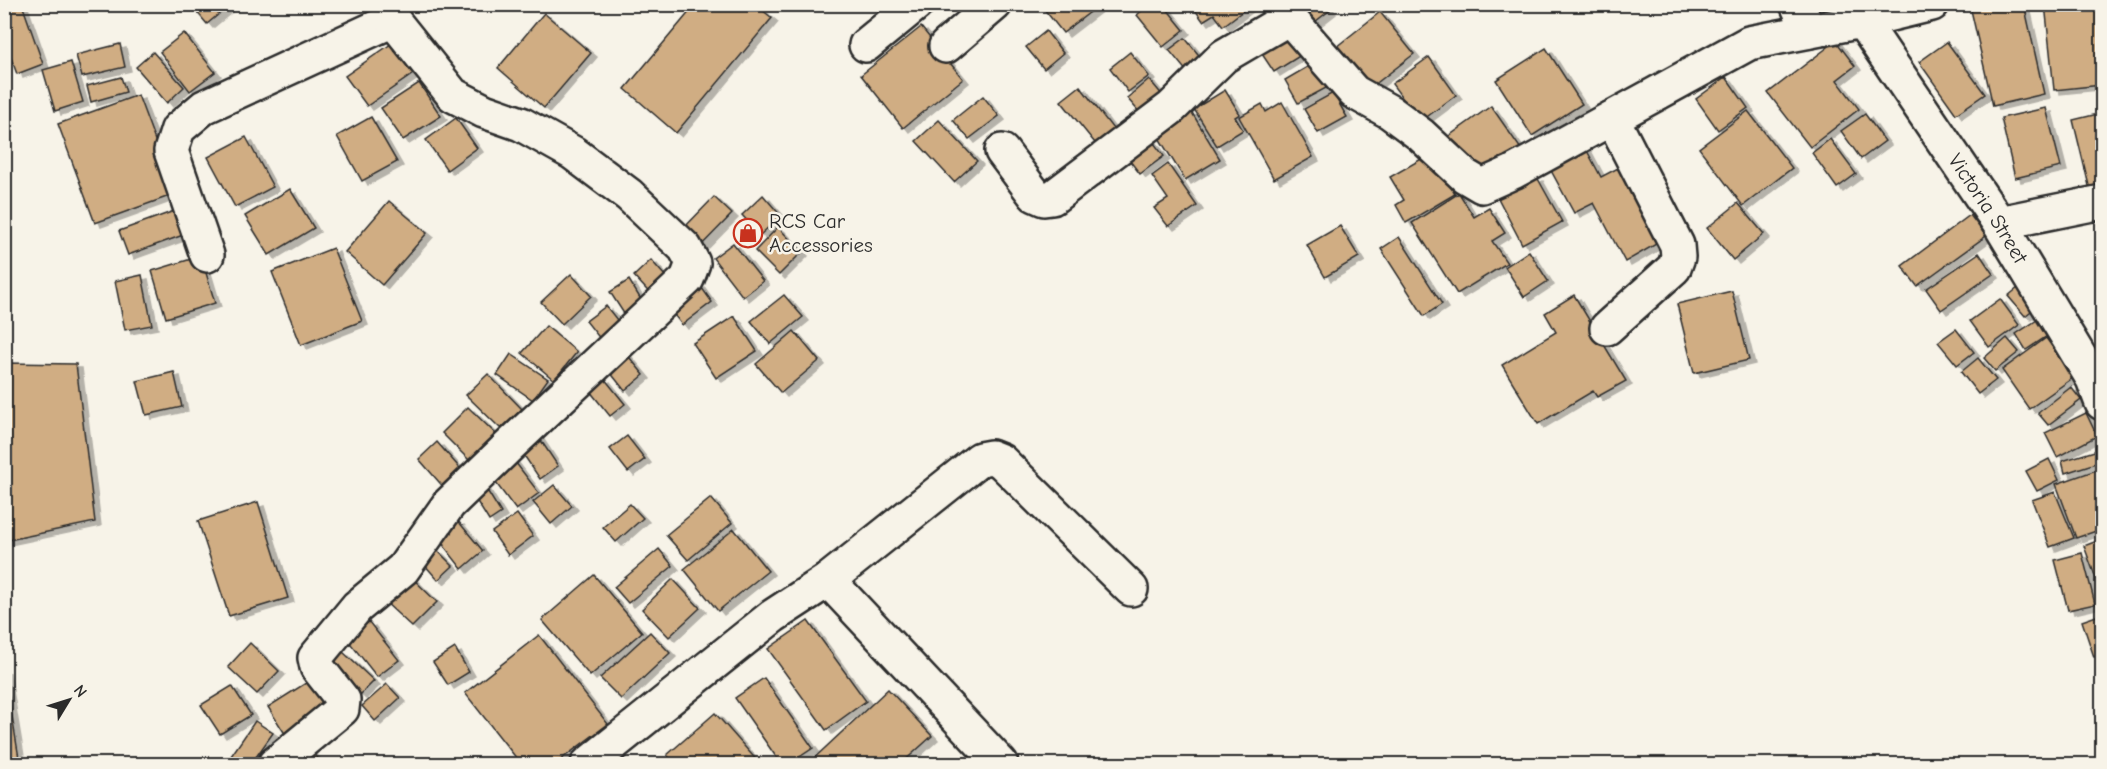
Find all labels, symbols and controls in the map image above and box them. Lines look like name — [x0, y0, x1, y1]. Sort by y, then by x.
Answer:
street label: Victoria Street — [1943, 149, 2033, 269]
place label: RCS Car Accessories — [769, 209, 873, 257]
shop icon: RCS Car Accessories — [732, 217, 764, 249]
north arrow — [39, 670, 99, 730]
text: N — [70, 682, 90, 701]

